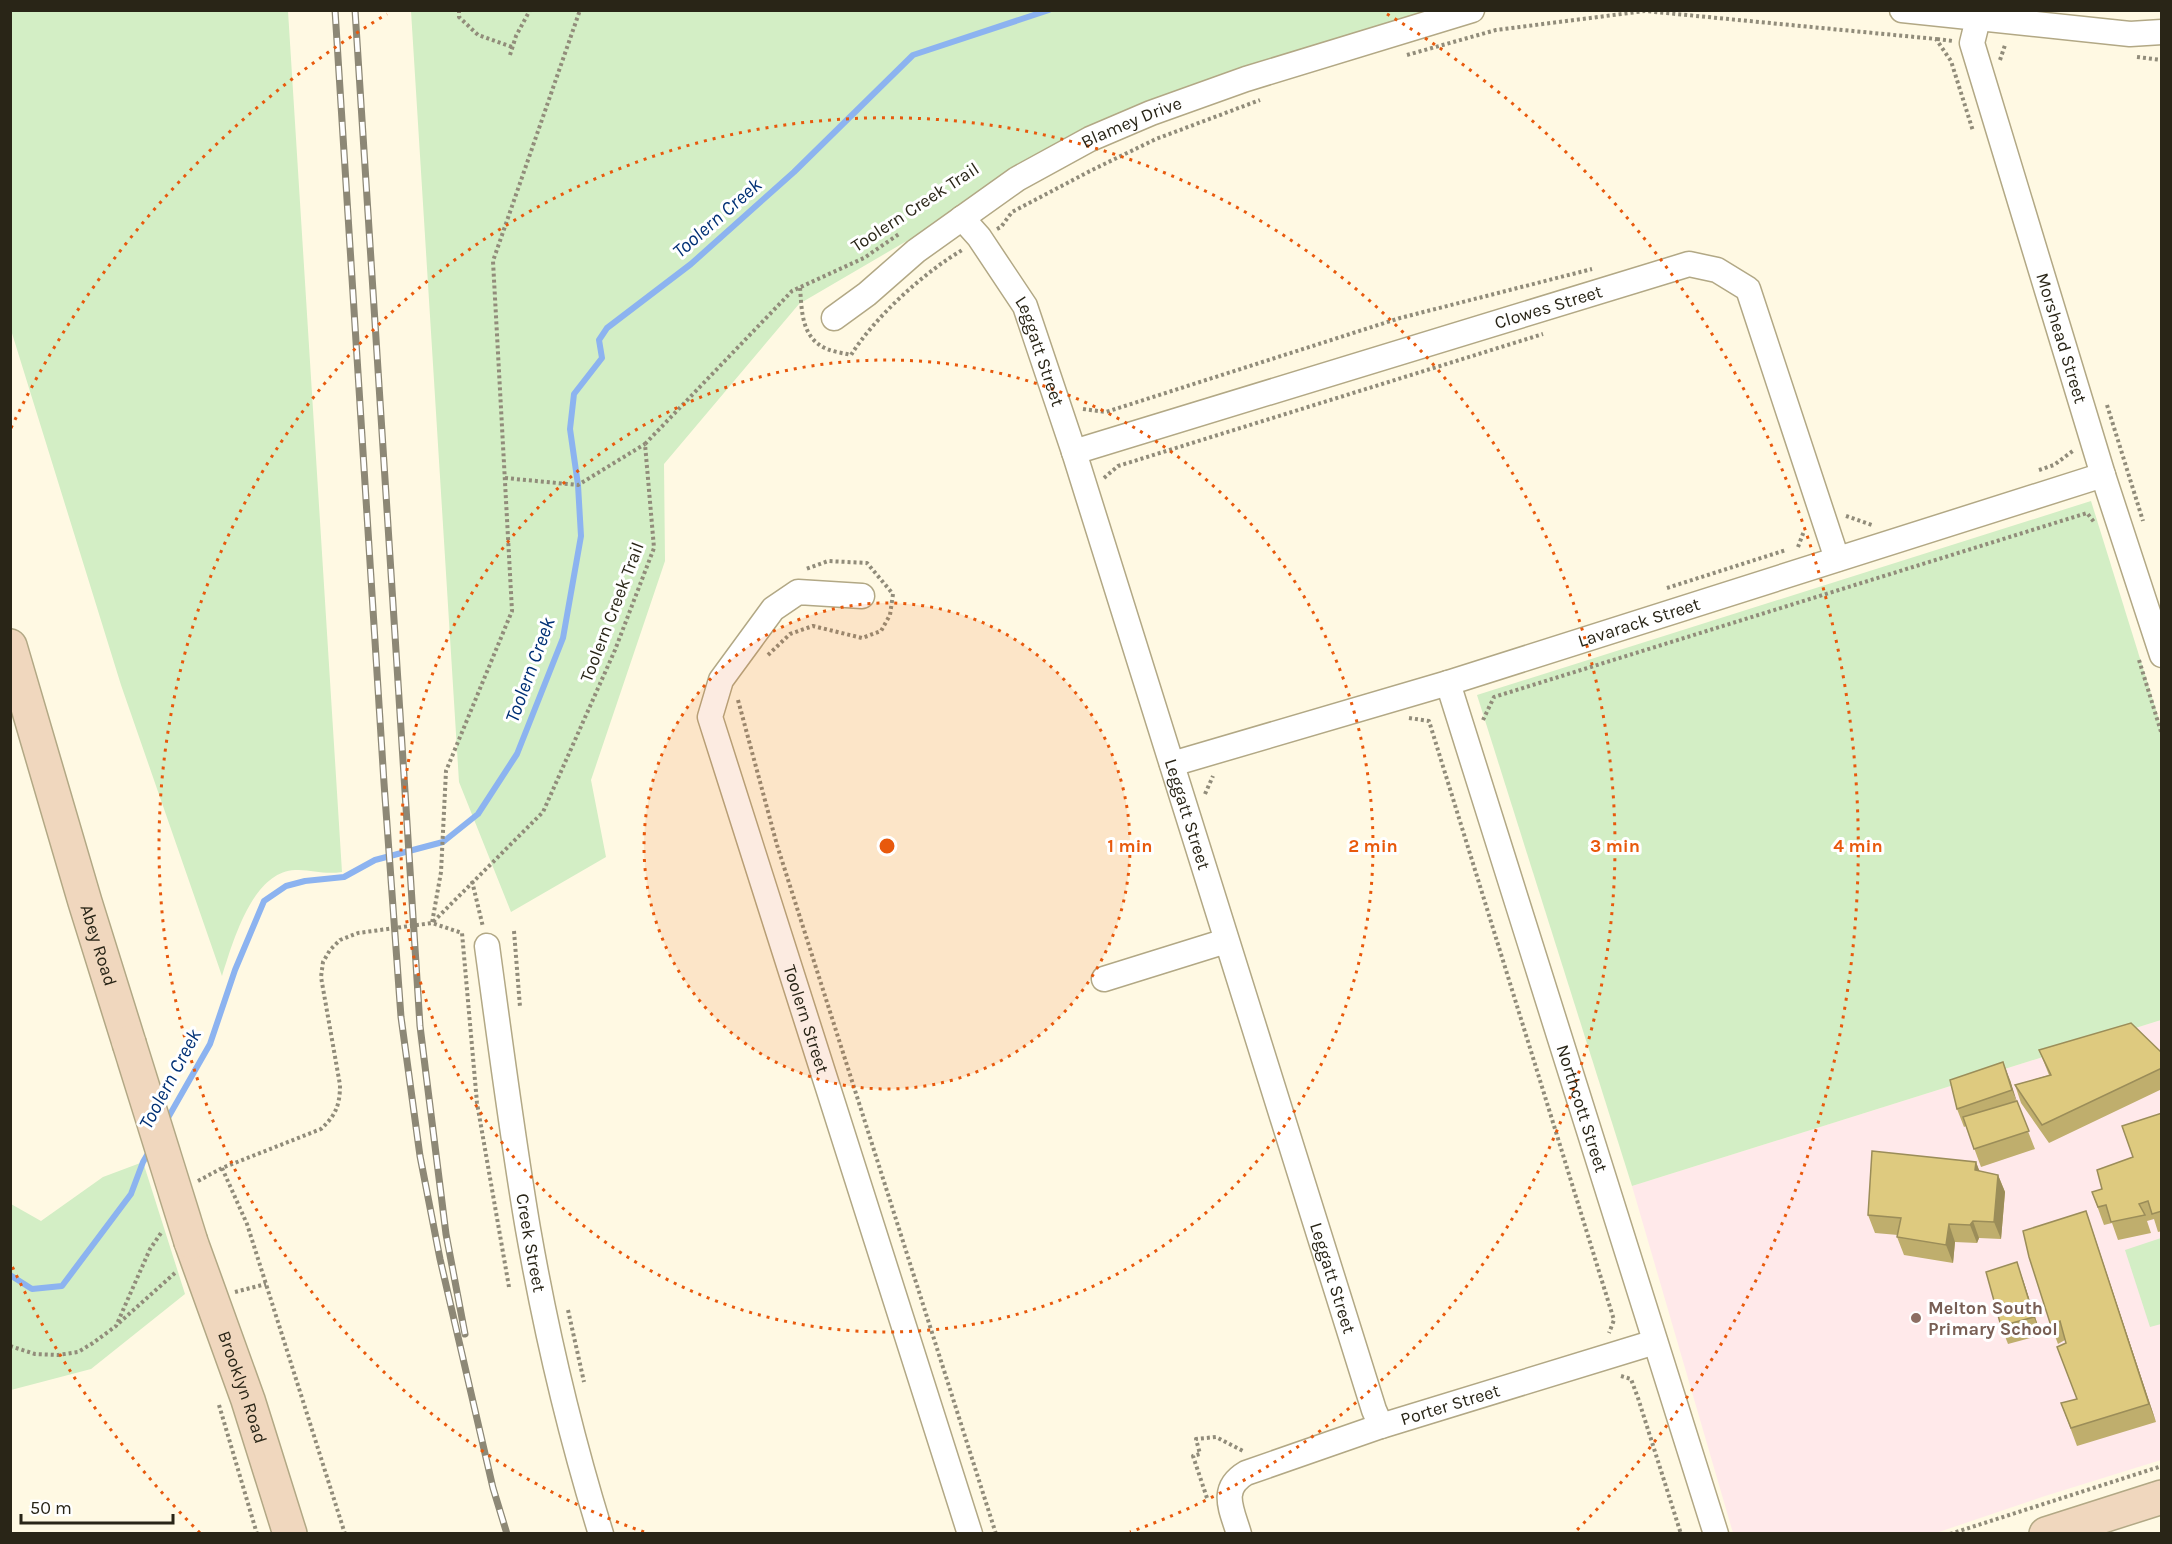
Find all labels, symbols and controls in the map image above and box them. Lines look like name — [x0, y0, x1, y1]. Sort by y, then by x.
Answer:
street label: Blamey Drive — [1077, 92, 1185, 153]
street label: Toolern Creek Trail — [847, 157, 983, 257]
water label: Toolern Creek — [668, 173, 767, 263]
street label: Morshead Street — [2031, 270, 2092, 406]
street label: Clowes Street — [1492, 280, 1605, 334]
street label: Leggatt Street — [1010, 292, 1069, 409]
street label: Toolern Creek Trail — [575, 539, 649, 685]
street label: Lavarack Street — [1575, 593, 1703, 652]
water label: Toolern Creek — [500, 614, 560, 726]
street label: Leggatt Street — [1160, 756, 1215, 873]
text: 1 min — [1107, 835, 1153, 857]
text: 2 min — [1348, 835, 1398, 857]
text: 3 min — [1590, 835, 1640, 857]
text: 4 min — [1833, 835, 1883, 857]
centre of rings — [877, 836, 897, 856]
street label: Abey Road — [75, 902, 122, 989]
street label: Toolern Street — [779, 962, 834, 1076]
water label: Toolern Creek — [134, 1024, 206, 1133]
street label: Northcott Street — [1552, 1042, 1612, 1175]
street label: Creek Street — [511, 1192, 551, 1294]
street label: Leggatt Street — [1305, 1220, 1360, 1337]
place label: Melton South Primary School — [1928, 1297, 2058, 1340]
marker: Melton South Primary School — [1909, 1311, 1923, 1325]
street label: Brooklyn Road — [213, 1328, 272, 1446]
street label: Porter Street — [1398, 1379, 1503, 1430]
scale bar — [21, 1487, 172, 1525]
text: 50 m — [30, 1497, 72, 1519]

